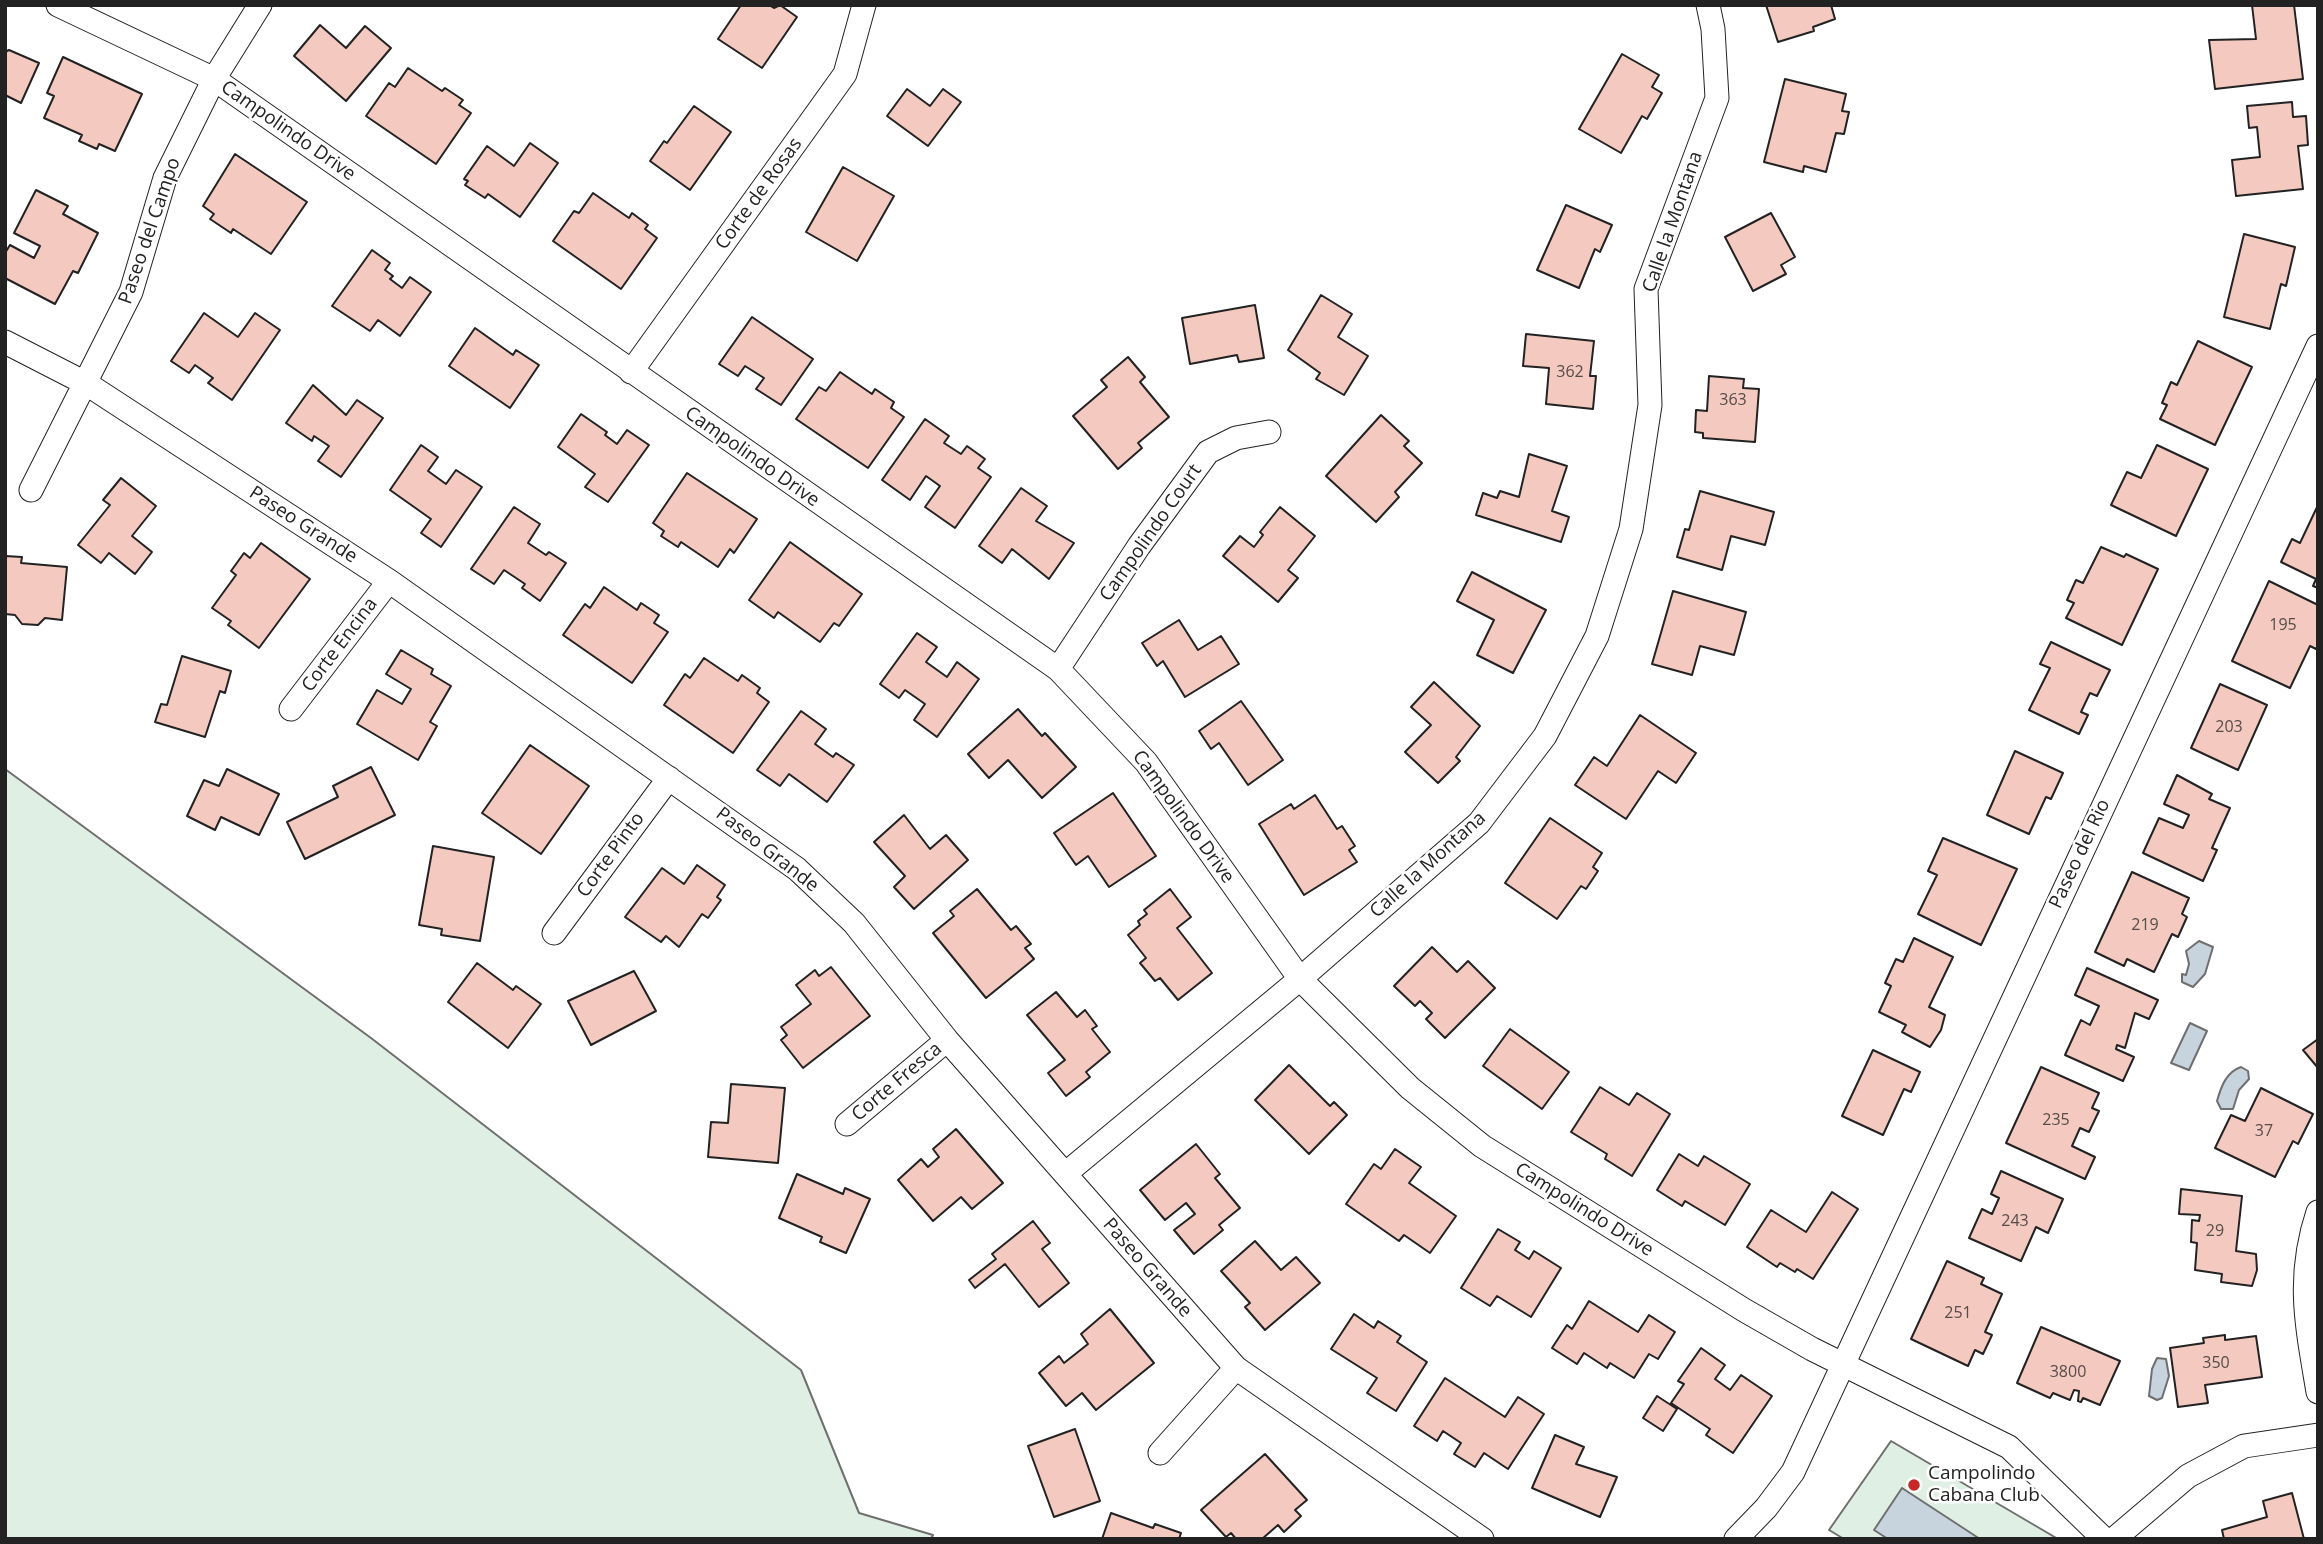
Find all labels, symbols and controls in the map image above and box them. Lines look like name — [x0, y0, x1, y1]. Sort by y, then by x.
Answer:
street label: Campolindo Drive — [216, 76, 360, 186]
street label: Corte de Rosas — [711, 134, 807, 254]
street label: Calle la Montana — [1638, 148, 1708, 296]
street label: Paseo del Campo — [114, 155, 186, 307]
house number: 362 — [1556, 362, 1584, 382]
house number: 363 — [1719, 390, 1747, 410]
street label: Campolindo Drive — [680, 402, 824, 512]
street label: Campolindo Court — [1095, 460, 1207, 606]
street label: Paseo Grande — [245, 482, 361, 568]
street label: Corte Encina — [297, 593, 383, 697]
house number: 195 — [2269, 615, 2297, 635]
house number: 203 — [2215, 717, 2243, 737]
street label: Campolindo Drive — [1127, 746, 1239, 888]
street label: Paseo del Rio — [2045, 796, 2115, 912]
street label: Paseo Grande — [711, 803, 823, 897]
street label: Calle la Montana — [1365, 807, 1491, 923]
street label: Corte Pinto — [572, 808, 650, 902]
house number: 219 — [2131, 915, 2159, 935]
street label: Corte Fresca — [847, 1038, 947, 1126]
house number: 235 — [2042, 1110, 2070, 1130]
house number: 37 — [2255, 1121, 2273, 1141]
street label: Campolindo Drive — [1511, 1158, 1657, 1262]
house number: 243 — [2001, 1211, 2029, 1231]
street label: Paseo Grande — [1098, 1214, 1196, 1322]
house number: 29 — [2206, 1221, 2224, 1241]
house number: 251 — [1944, 1303, 1972, 1323]
house number: 350 — [2202, 1353, 2230, 1373]
house number: 3800 — [2050, 1362, 2086, 1382]
place label: Campolindo Cabana Club — [1928, 1463, 2040, 1507]
marker: Campolindo Cabana Club — [1906, 1477, 1922, 1493]

